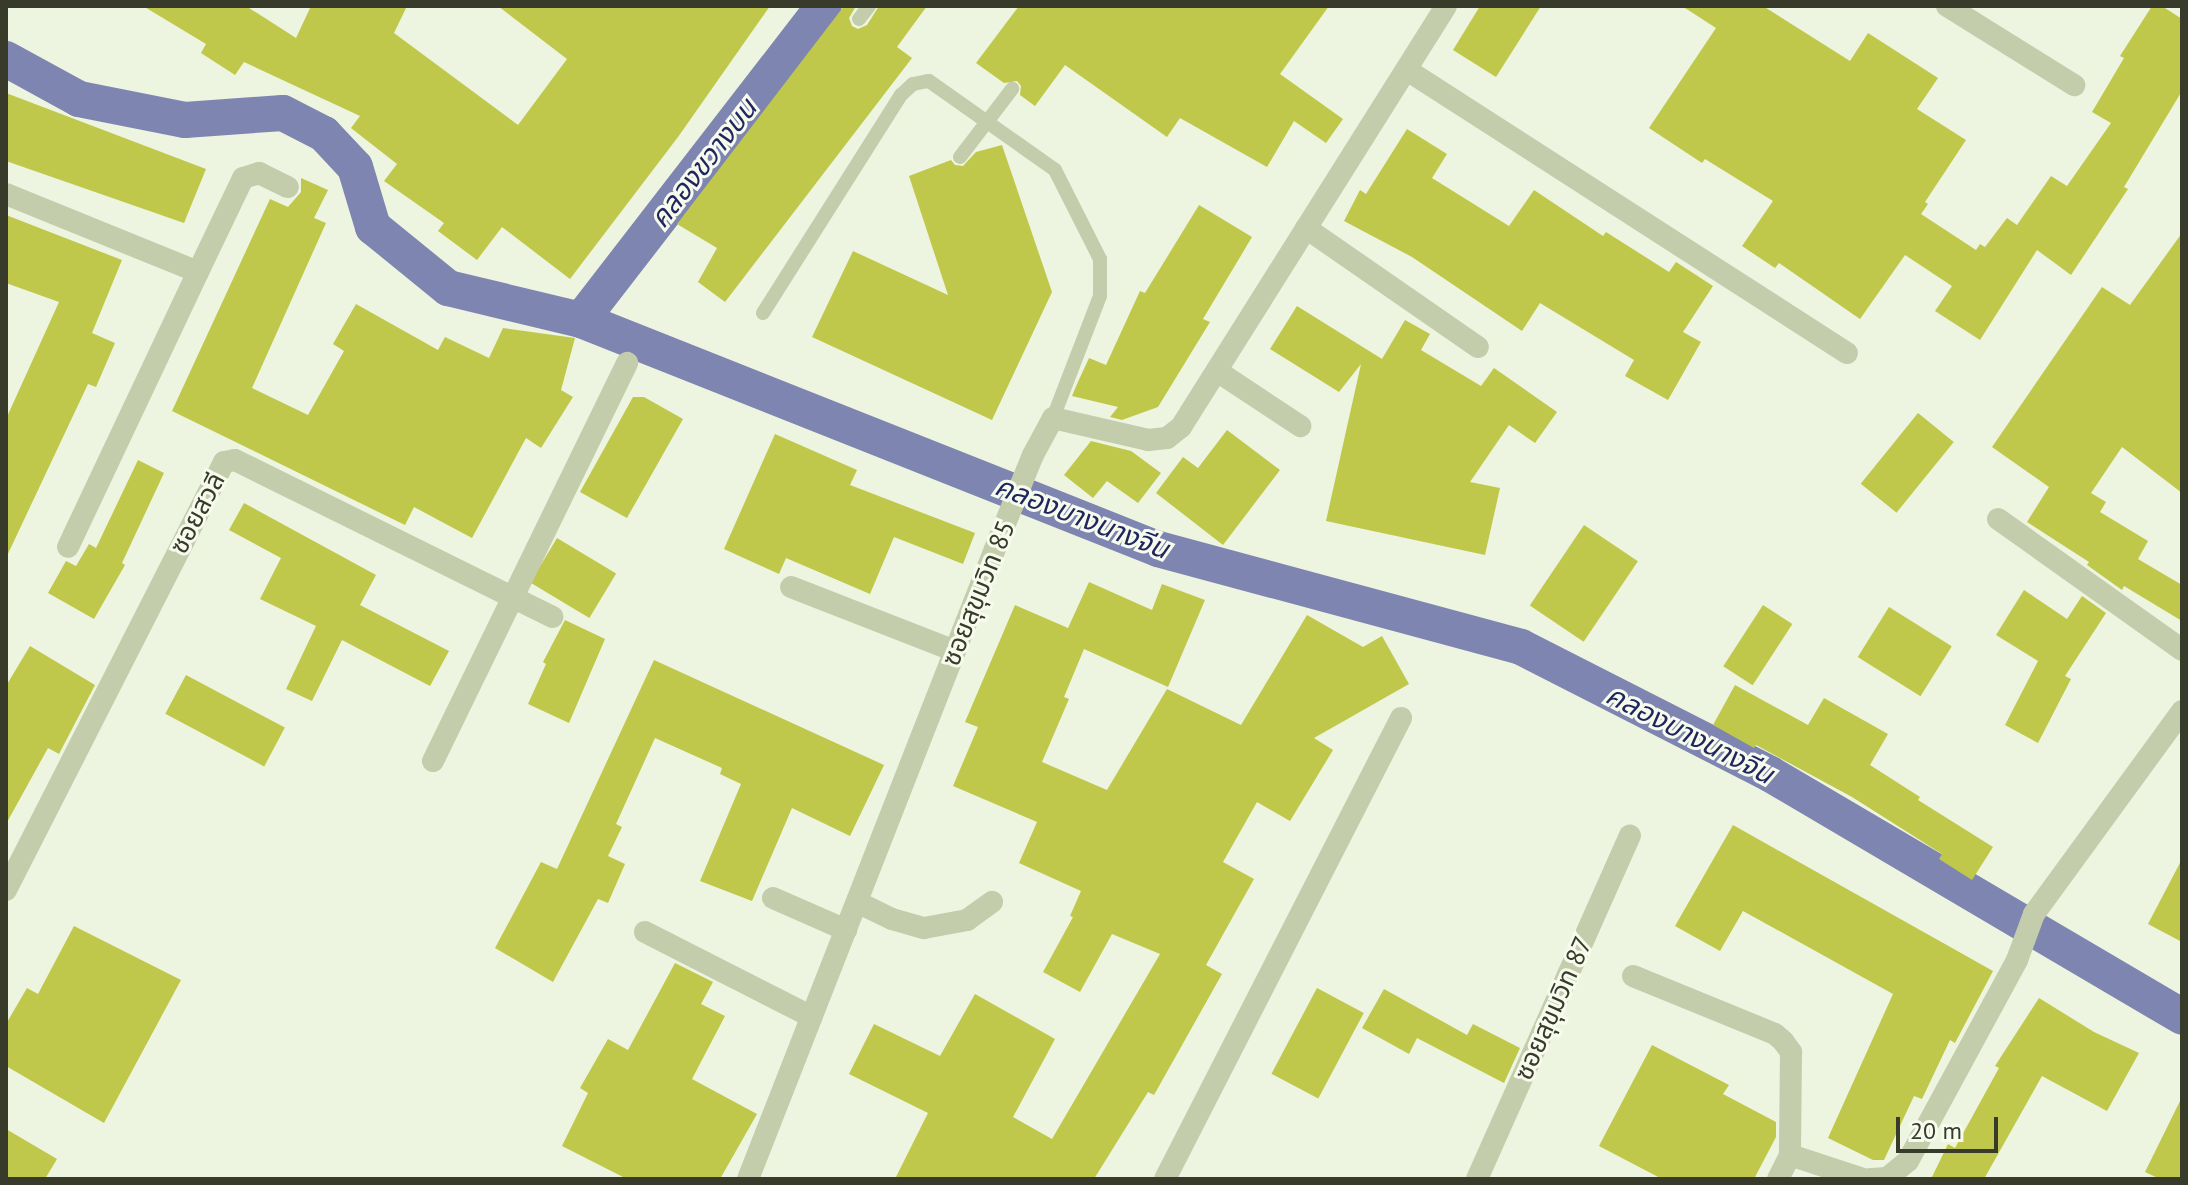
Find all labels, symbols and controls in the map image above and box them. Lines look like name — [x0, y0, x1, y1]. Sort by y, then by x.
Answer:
water label: คลองขวางบน — [642, 92, 764, 234]
street label: ซอยสวลี — [163, 467, 231, 559]
water label: คลองบางนางจีน — [990, 468, 1174, 566]
street label: ซอยสุขุมวิท 85 — [935, 516, 1021, 670]
water label: คลองบางนางจีน — [1601, 677, 1779, 791]
street label: ซอยสุขุมวิท 87 — [1507, 931, 1599, 1085]
scale bar — [1900, 1101, 2002, 1151]
text: 20 m — [1910, 1115, 1962, 1146]

